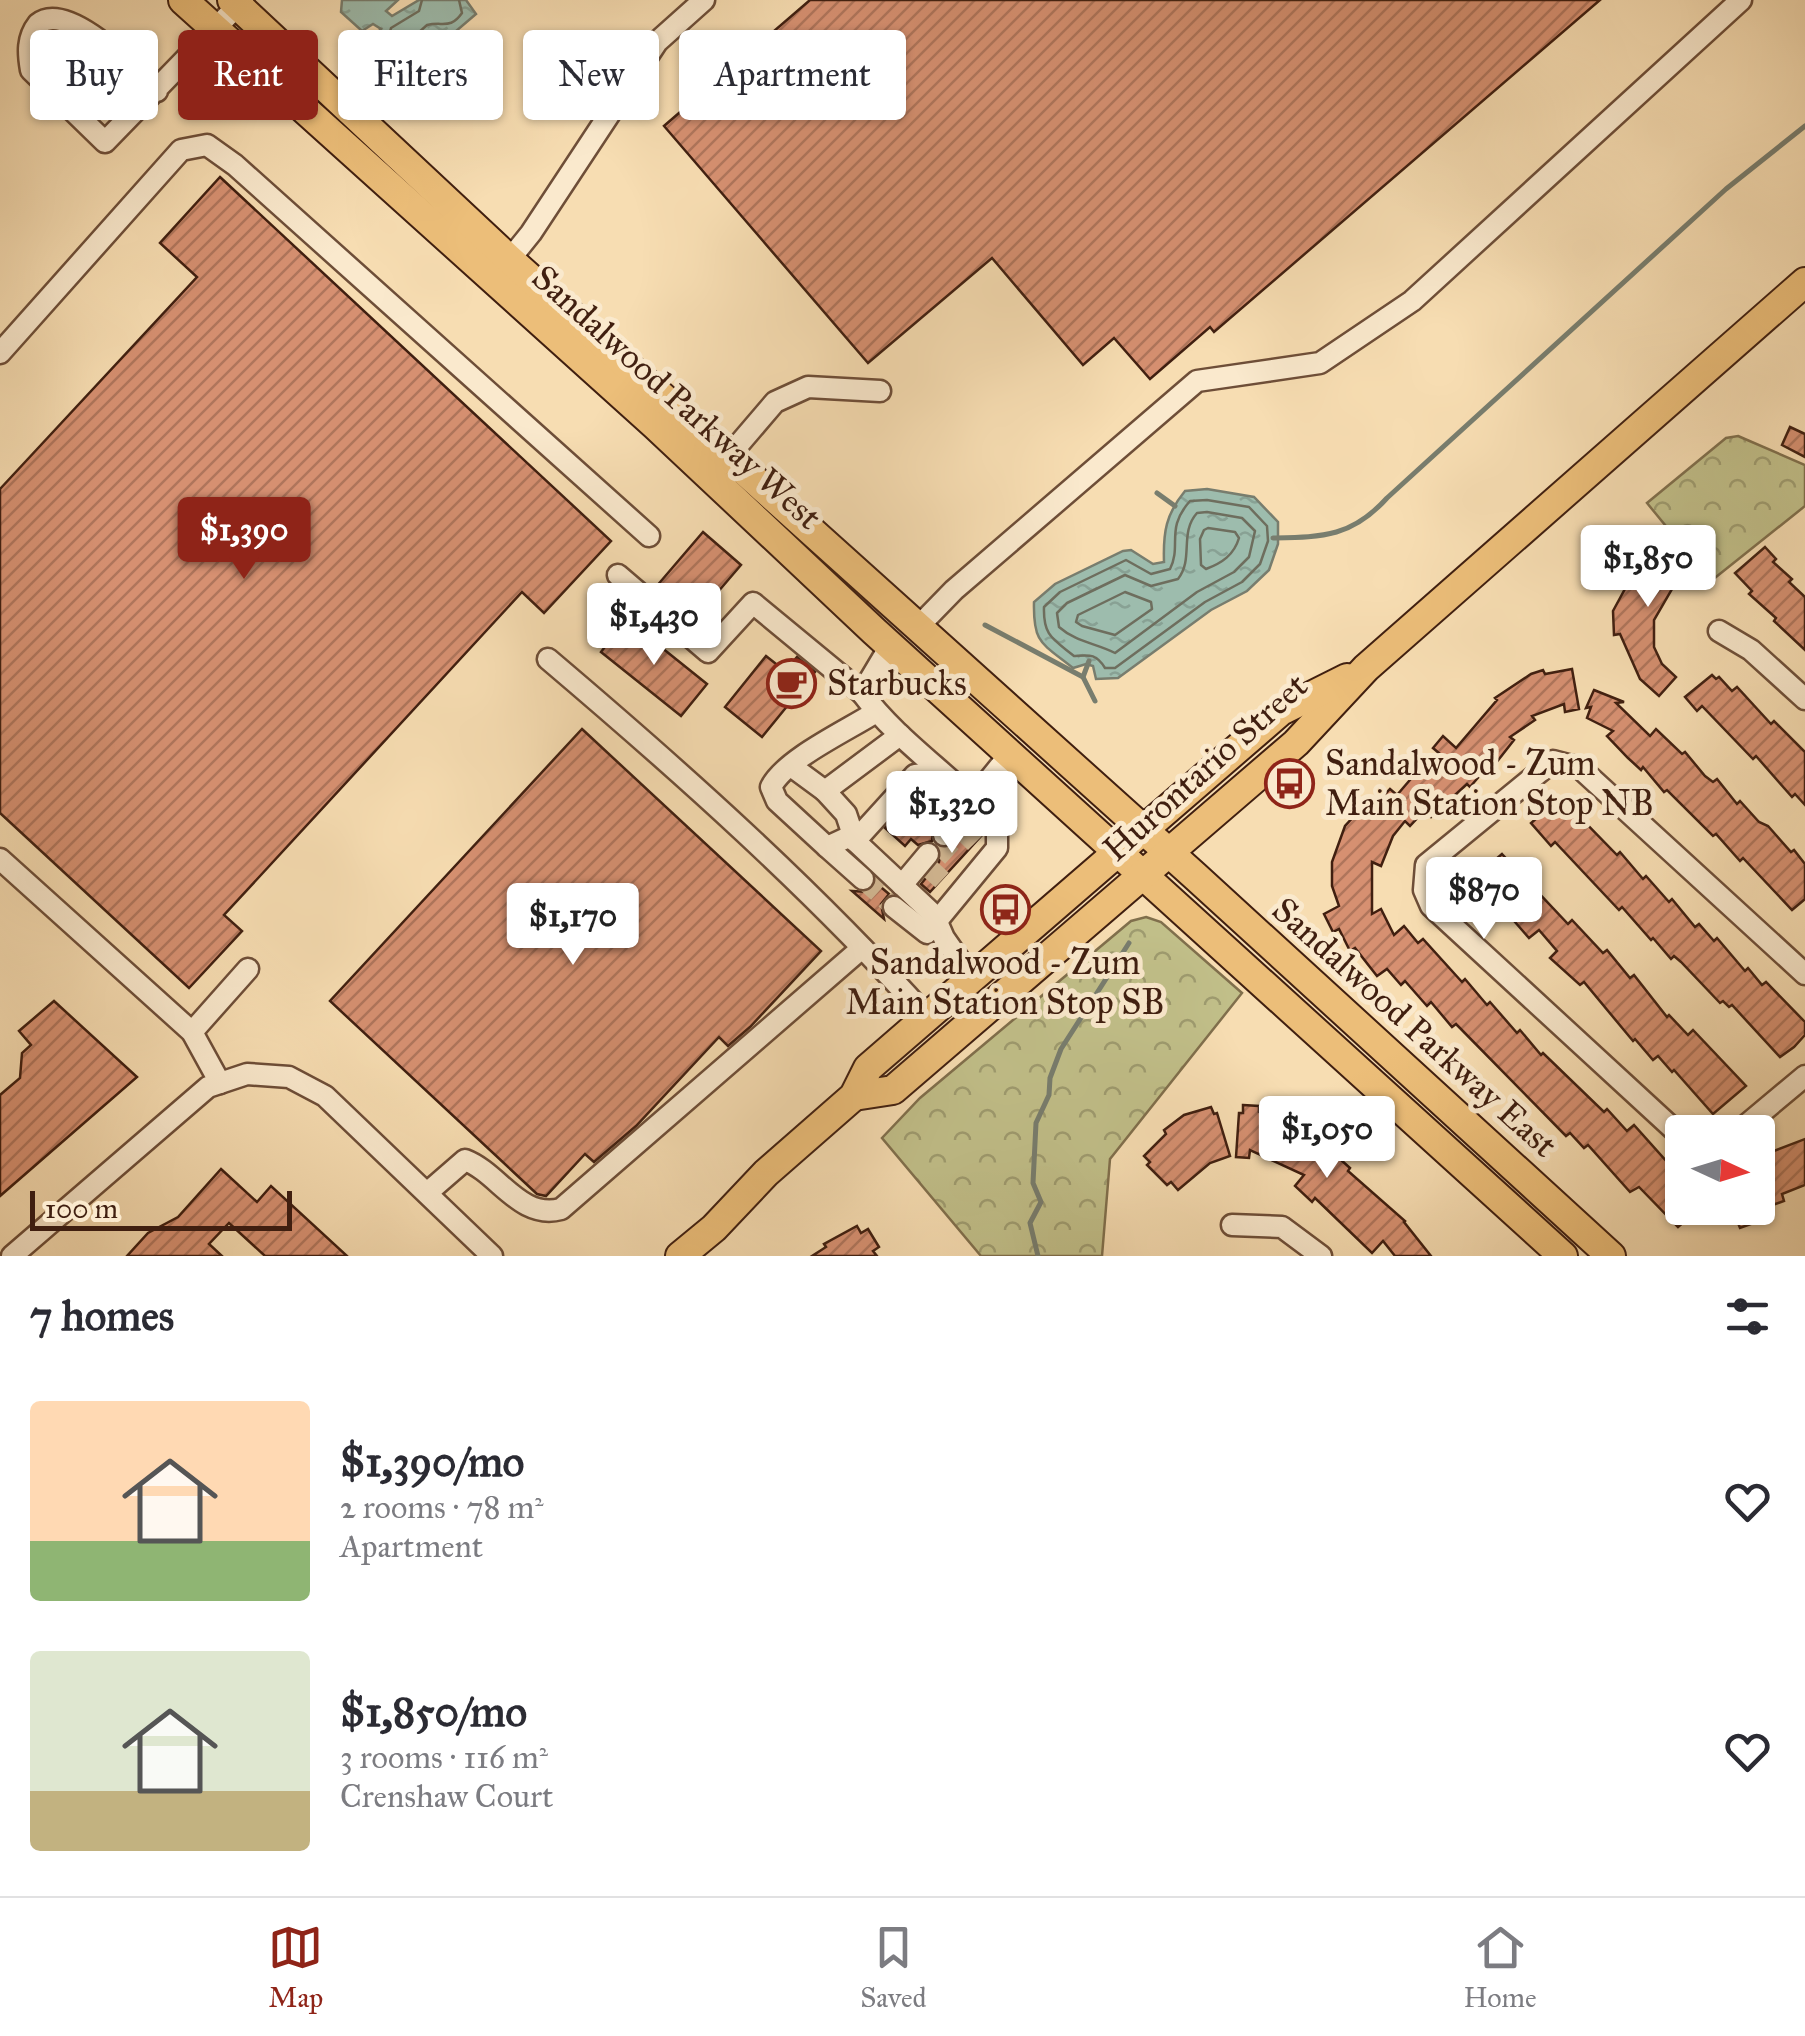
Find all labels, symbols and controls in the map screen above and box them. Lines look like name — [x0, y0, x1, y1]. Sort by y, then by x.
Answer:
chip: Buy — [30, 30, 158, 120]
chip: Rent — [178, 30, 318, 120]
chip: Filters — [338, 30, 503, 120]
chip: New — [523, 30, 659, 120]
chip: Apartment — [679, 30, 906, 120]
street label: Sandalwood Parkway West — [523, 256, 830, 539]
pin: $1,390 — [163, 497, 325, 582]
text: $1,390 — [200, 510, 288, 549]
pin: $1,850 — [1567, 525, 1729, 610]
text: $1,850 — [1603, 538, 1693, 577]
pin: $1,430 — [573, 583, 735, 668]
text: $1,430 — [609, 596, 699, 635]
cafe icon: Starbucks — [766, 657, 818, 709]
place label: Starbucks — [827, 662, 967, 705]
street label: Hurontario Street — [1094, 664, 1316, 870]
place label: Sandalwood - Zum Main Station Stop NB — [1325, 742, 1654, 825]
bus stop icon: Sandalwood - Zum Main Station Stop NB — [1264, 757, 1316, 809]
pin: $1,320 — [871, 771, 1033, 856]
text: $1,320 — [908, 784, 996, 823]
pin: $870 — [1425, 857, 1543, 942]
text: $870 — [1448, 870, 1520, 909]
pin: $1,170 — [492, 883, 654, 968]
bus stop icon: Sandalwood - Zum Main Station Stop SB — [979, 884, 1031, 936]
street label: Sandalwood Parkway East — [1263, 888, 1566, 1167]
text: $1,170 — [529, 896, 617, 935]
place label: Sandalwood - Zum Main Station Stop SB — [845, 941, 1165, 1024]
pin: $1,050 — [1246, 1096, 1408, 1181]
text: $1,050 — [1281, 1109, 1373, 1148]
north arrow — [1665, 1115, 1775, 1225]
map controls — [1665, 1115, 1775, 1225]
scale bar — [30, 1186, 292, 1230]
text: 100 m — [45, 1191, 118, 1226]
icon: filters — [1720, 1289, 1775, 1344]
text: 7 homes — [30, 1290, 174, 1342]
text: $1,390/mo — [340, 1436, 524, 1488]
icon: home — [110, 1441, 230, 1561]
icon: heart — [1720, 1474, 1775, 1529]
text: 2 rooms · 78 m² — [340, 1488, 544, 1527]
text: Apartment — [340, 1527, 483, 1566]
text: $1,850/mo — [340, 1686, 527, 1738]
icon: home — [110, 1691, 230, 1811]
icon: heart — [1720, 1724, 1775, 1779]
text: 3 rooms · 116 m² — [340, 1738, 548, 1777]
text: Crenshaw Court — [340, 1777, 553, 1816]
tab: Map — [268, 1920, 323, 2015]
tab: Saved — [860, 1920, 927, 2015]
tab: Home — [1463, 1920, 1537, 2015]

